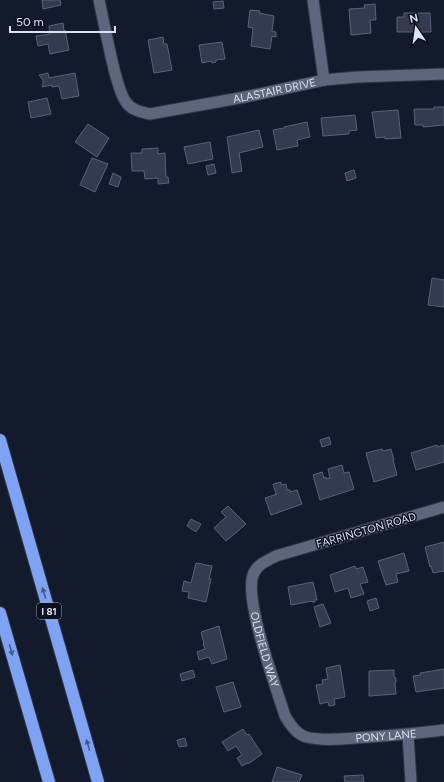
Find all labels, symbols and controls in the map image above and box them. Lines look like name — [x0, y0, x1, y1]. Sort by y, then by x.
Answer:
scale bar — [10, 8, 115, 34]
north arrow — [396, 8, 436, 48]
text: N — [408, 11, 419, 26]
text: 50 m — [16, 15, 44, 29]
street label: ALASTAIR DRIVE — [232, 76, 317, 106]
street label: FARRINGTON ROAD — [315, 510, 418, 551]
one-way arrow — [41, 586, 47, 598]
road number: I 81 — [37, 603, 61, 619]
street label: OLDFIELD WAY — [248, 611, 281, 689]
one-way arrow — [8, 644, 14, 656]
street label: PONY LANE — [355, 727, 417, 745]
one-way arrow — [85, 738, 91, 750]

